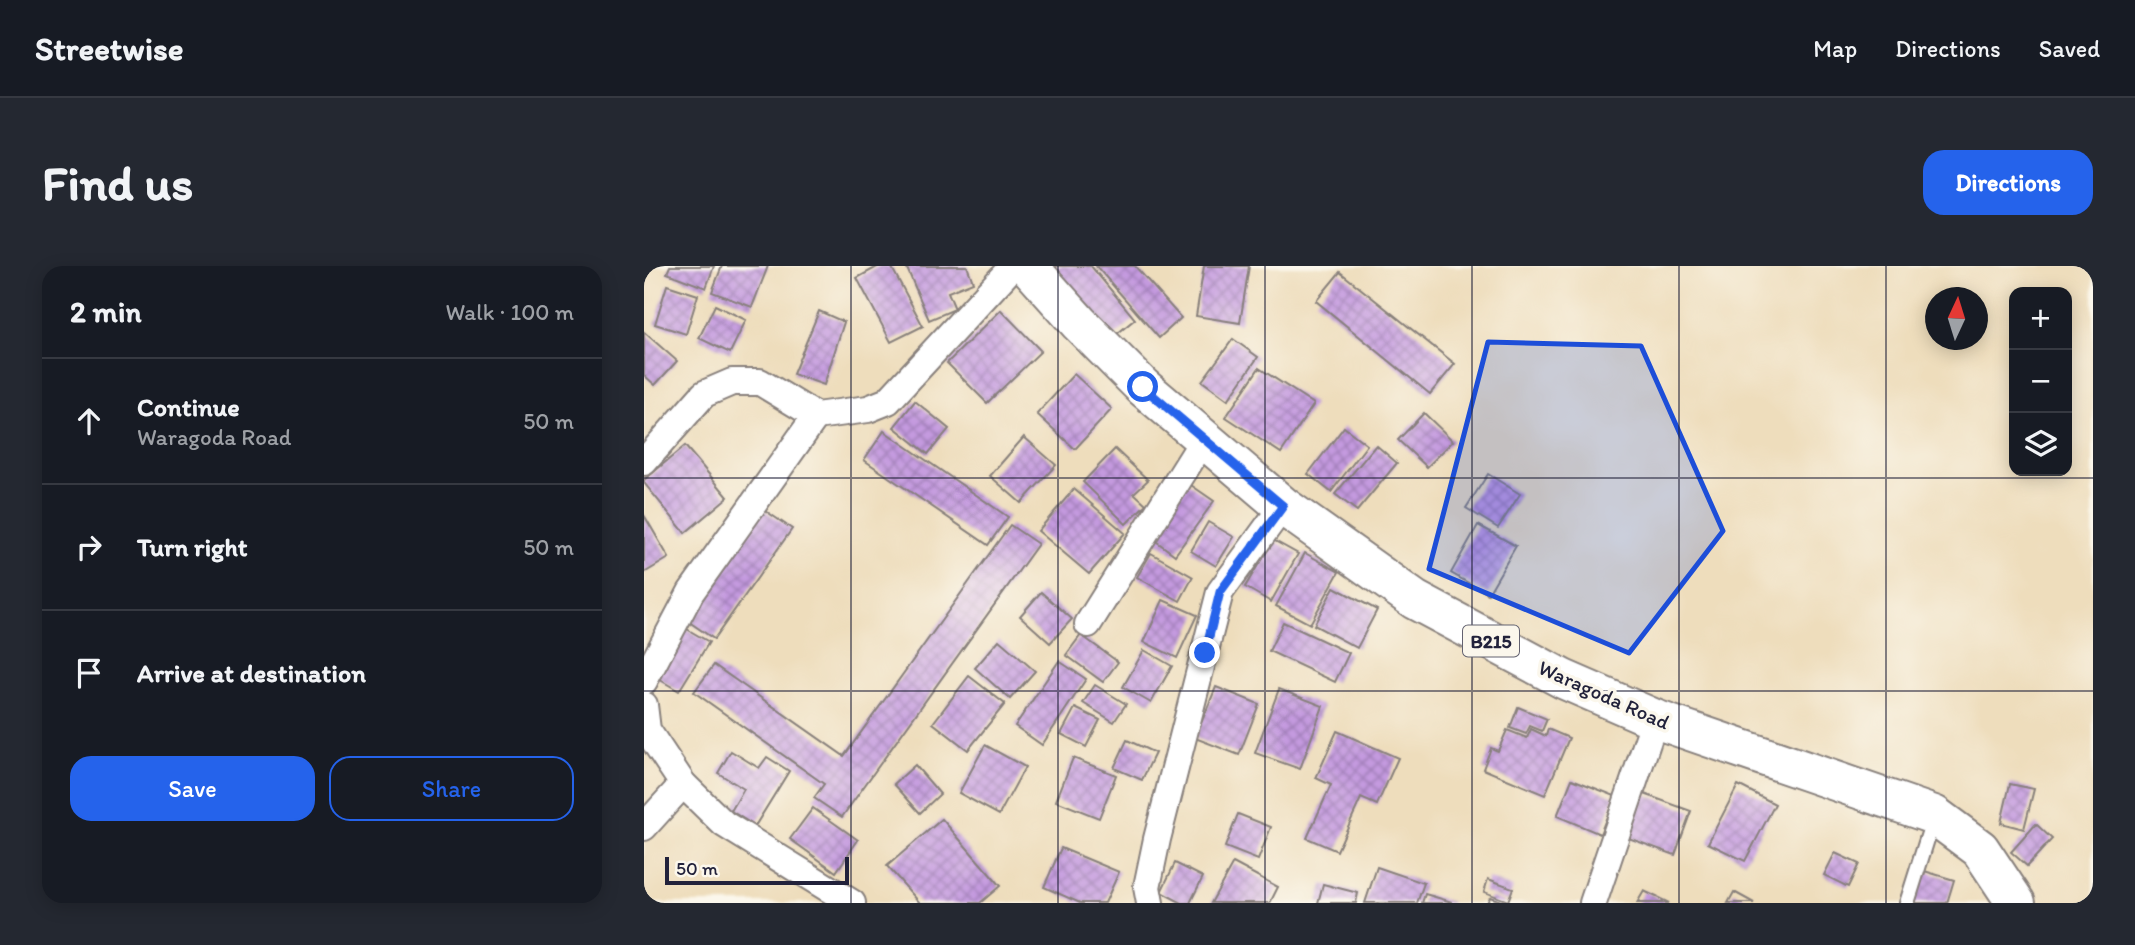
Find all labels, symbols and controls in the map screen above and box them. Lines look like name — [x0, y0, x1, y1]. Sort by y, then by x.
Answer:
text: Streetwise — [35, 29, 184, 68]
text: Map — [1813, 34, 1857, 63]
text: Directions — [1895, 34, 2001, 63]
text: Saved — [2039, 34, 2100, 63]
button: Directions — [1923, 150, 2093, 215]
text: Find us — [42, 153, 193, 212]
north arrow — [1925, 287, 1988, 350]
map controls — [2009, 287, 2072, 476]
button: + — [2009, 287, 2072, 350]
text: 2 min — [70, 293, 141, 330]
text: Walk · 100 m — [446, 298, 574, 326]
button: − — [2009, 350, 2072, 413]
route start — [1127, 371, 1158, 402]
text: Continue — [137, 391, 240, 423]
icon: ahead — [70, 402, 108, 440]
text: 50 m — [523, 407, 574, 435]
button: layers — [2009, 413, 2072, 476]
text: Waragoda Road — [137, 423, 292, 451]
icon: right — [70, 528, 108, 566]
text: Turn right — [137, 531, 248, 563]
text: 50 m — [523, 533, 574, 561]
road number: B215 — [1463, 626, 1519, 656]
route end — [1189, 637, 1220, 668]
icon: arrive — [70, 654, 108, 692]
street label: Waragoda Road — [1535, 654, 1674, 735]
text: Arrive at destination — [137, 657, 366, 689]
button: Save — [70, 756, 315, 821]
button: Share — [329, 756, 574, 821]
scale bar — [665, 854, 849, 886]
text: 50 m — [676, 857, 718, 880]

